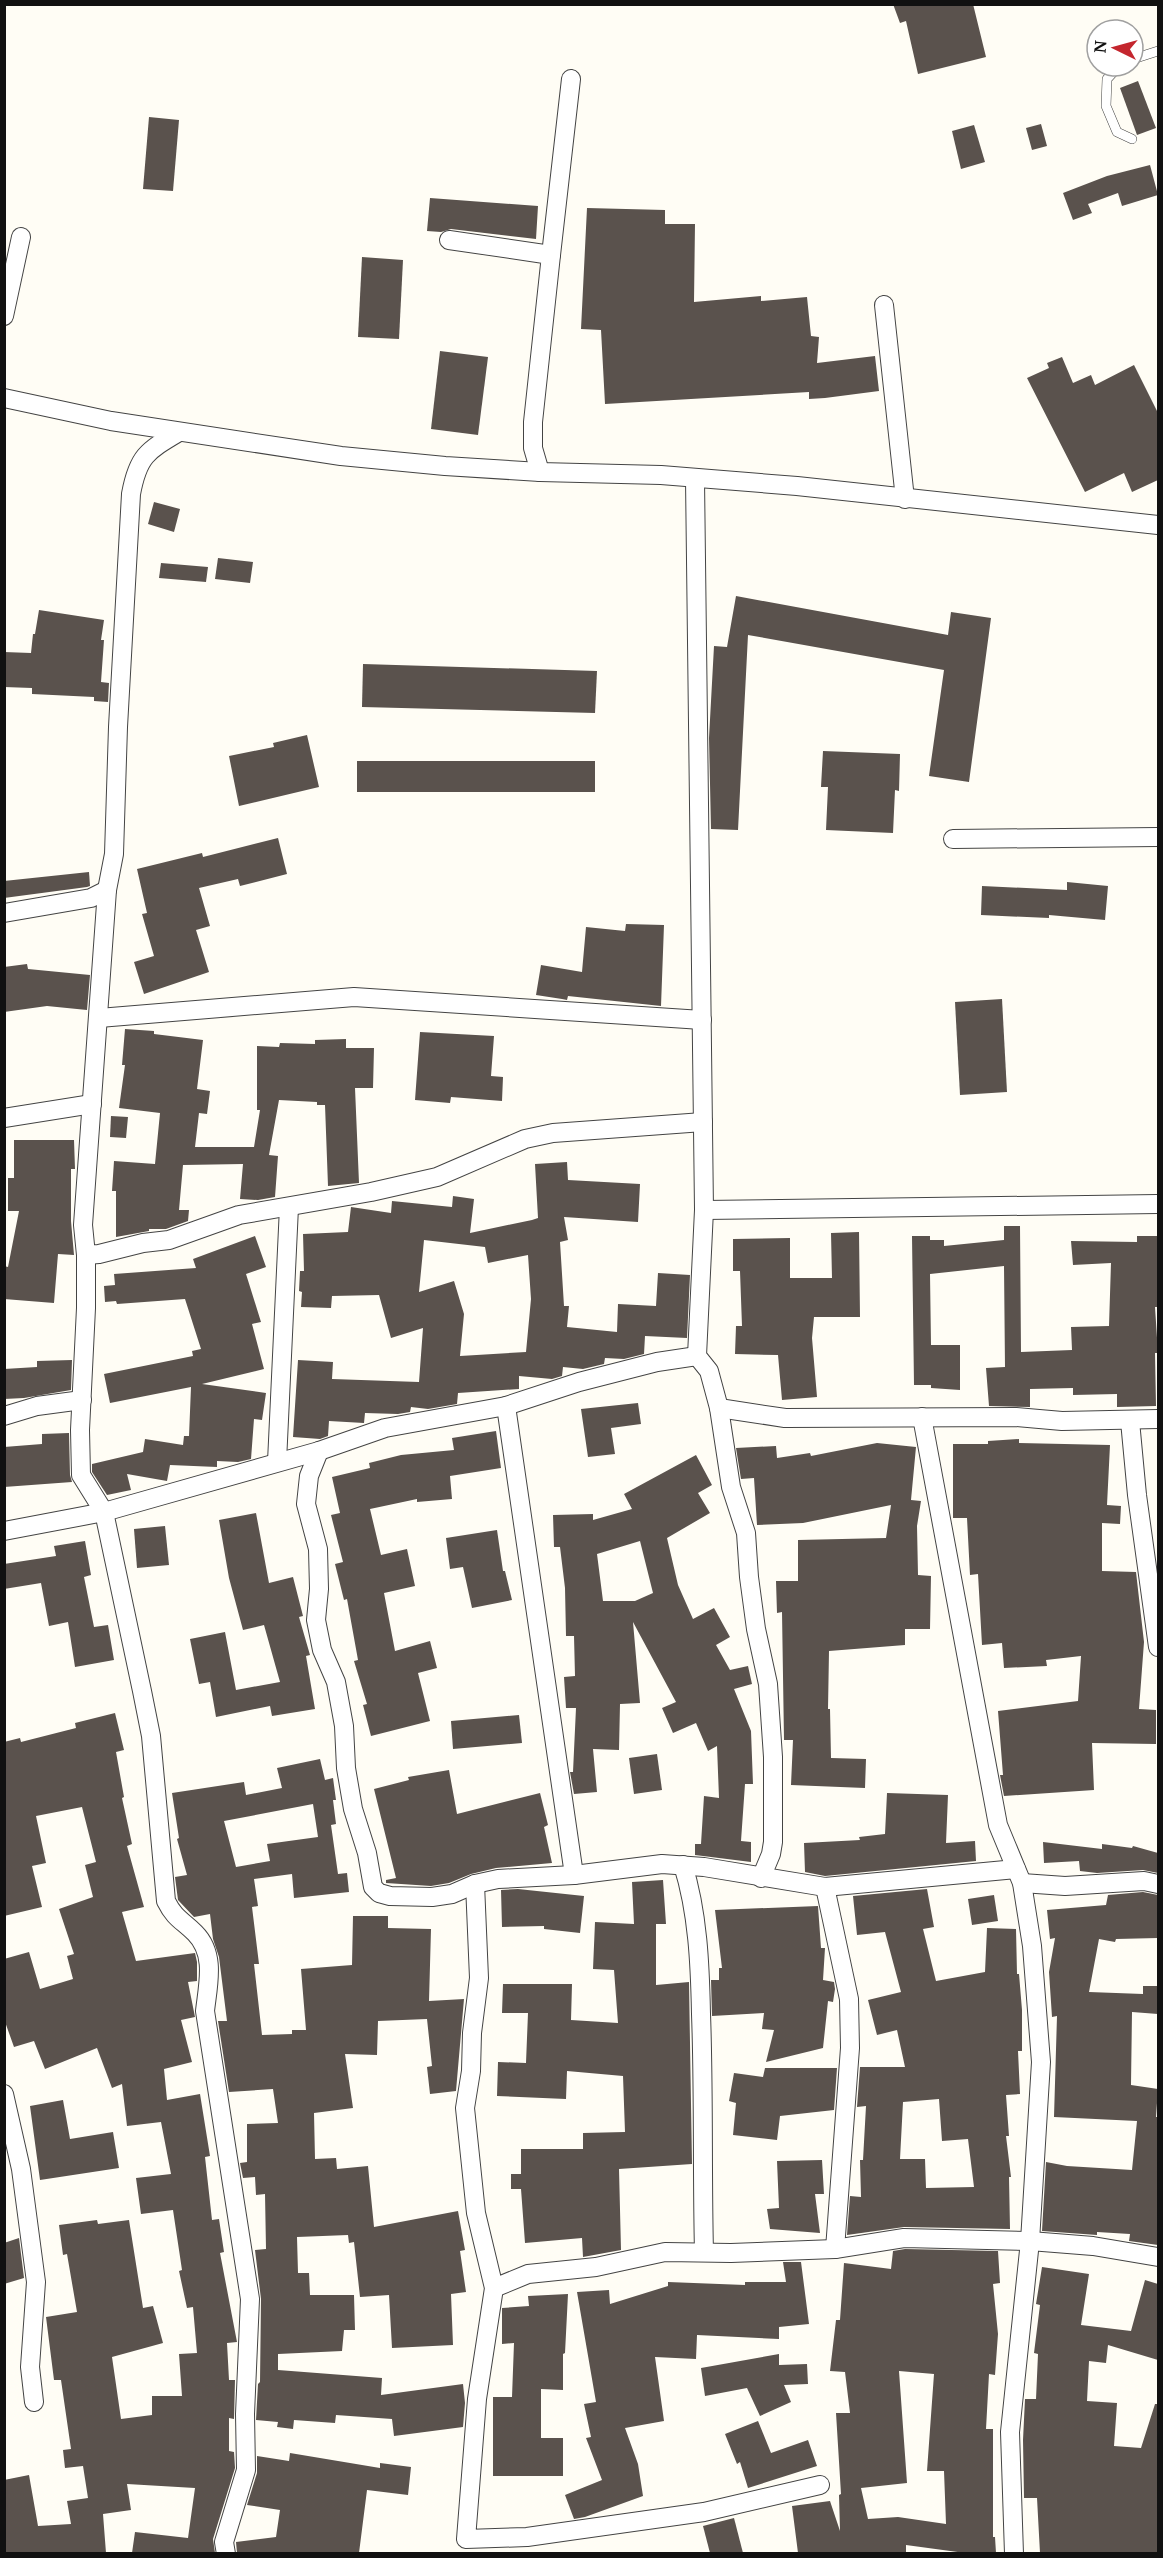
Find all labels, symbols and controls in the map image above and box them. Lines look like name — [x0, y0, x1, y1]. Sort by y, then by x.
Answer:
north arrow — [1085, 18, 1145, 78]
text: N — [1089, 39, 1112, 54]

